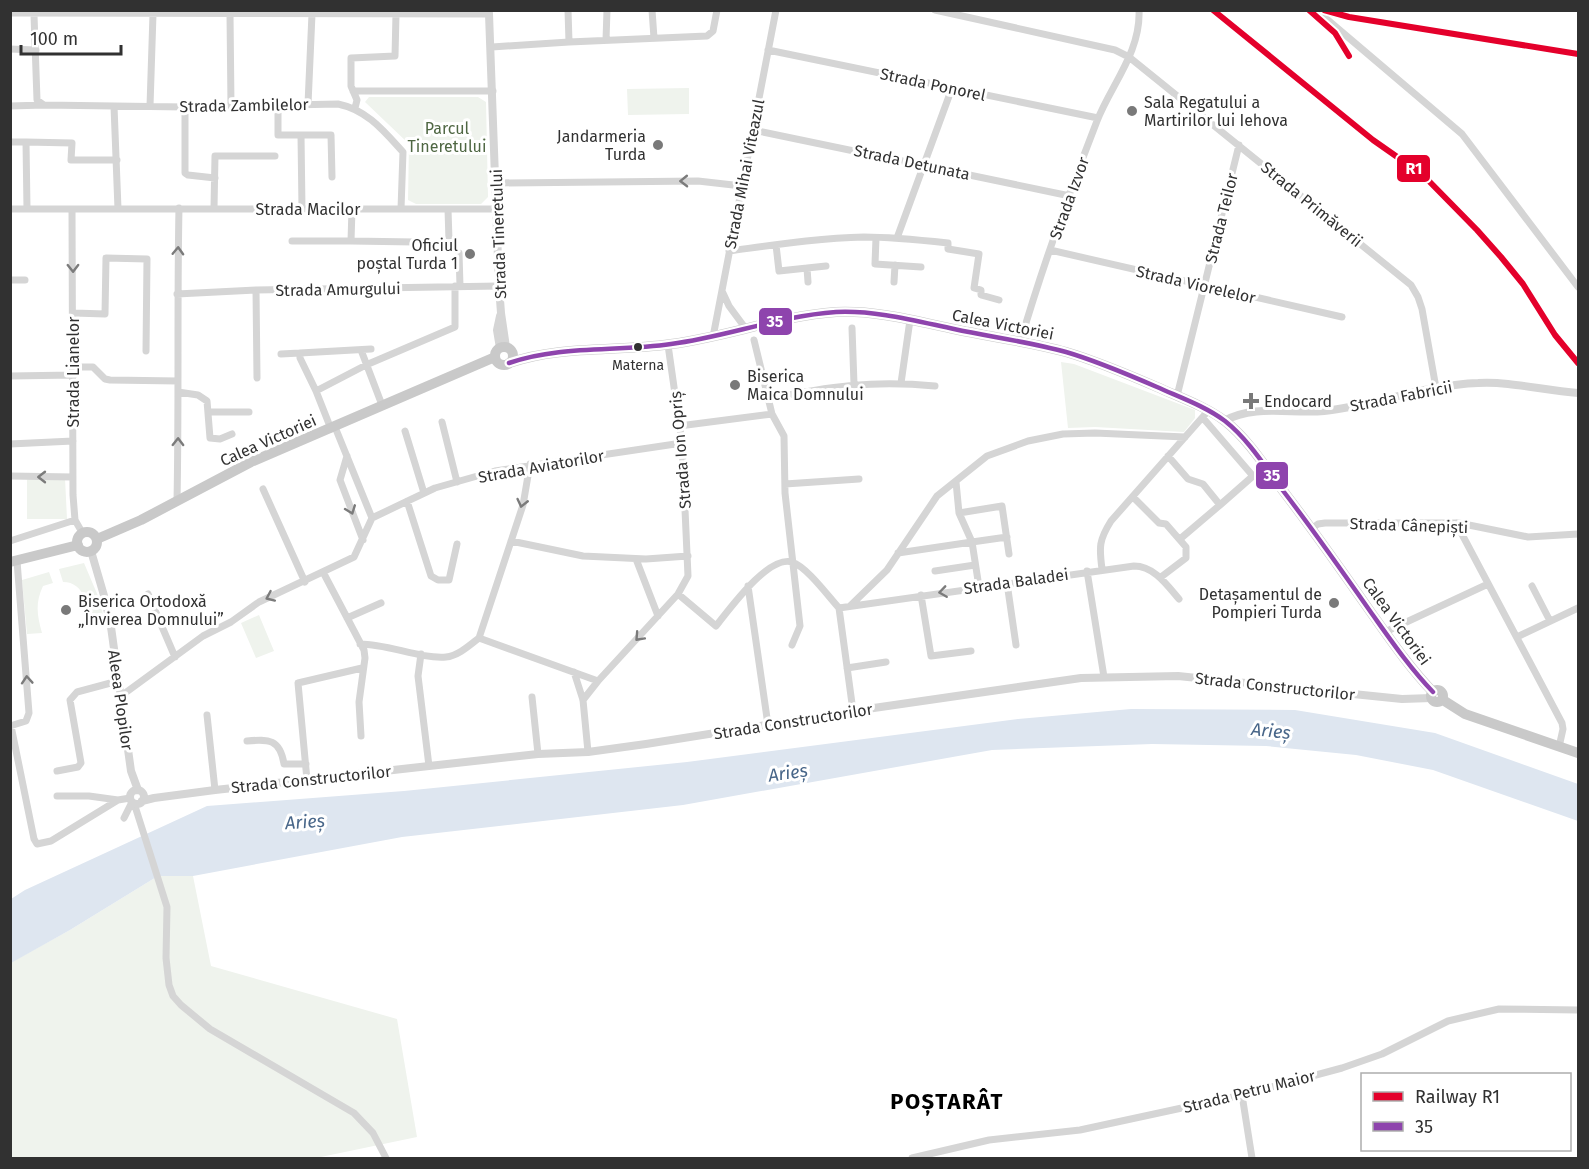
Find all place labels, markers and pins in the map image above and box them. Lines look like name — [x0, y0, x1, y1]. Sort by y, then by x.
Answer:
place label: Sala Regatului a Martirilor lui Iehova — [1144, 93, 1288, 130]
marker: Sala Regatului a Martirilor lui Iehova — [1125, 104, 1139, 118]
place label: Jandarmeria Turda — [557, 127, 646, 164]
marker: Jandarmeria Turda — [651, 138, 665, 152]
place label: Oficiul poștal Turda 1 — [356, 236, 458, 274]
marker: Oficiul poștal Turda 1 — [463, 247, 477, 261]
marker: Materna — [632, 341, 644, 353]
place label: Materna — [612, 357, 664, 374]
place label: Biserica Maica Domnului — [747, 367, 864, 404]
marker: Biserica Maica Domnului — [728, 378, 742, 392]
marker: Endocard — [1242, 392, 1260, 410]
place label: Endocard — [1264, 392, 1332, 411]
place label: Detașamentul de Pompieri Turda — [1199, 585, 1322, 622]
place label: Biserica Ortodoxă „Învierea Domnului” — [78, 592, 224, 629]
marker: Detașamentul de Pompieri Turda — [1327, 596, 1341, 610]
marker: Biserica Ortodoxă „Învierea Domnului” — [59, 603, 73, 617]

